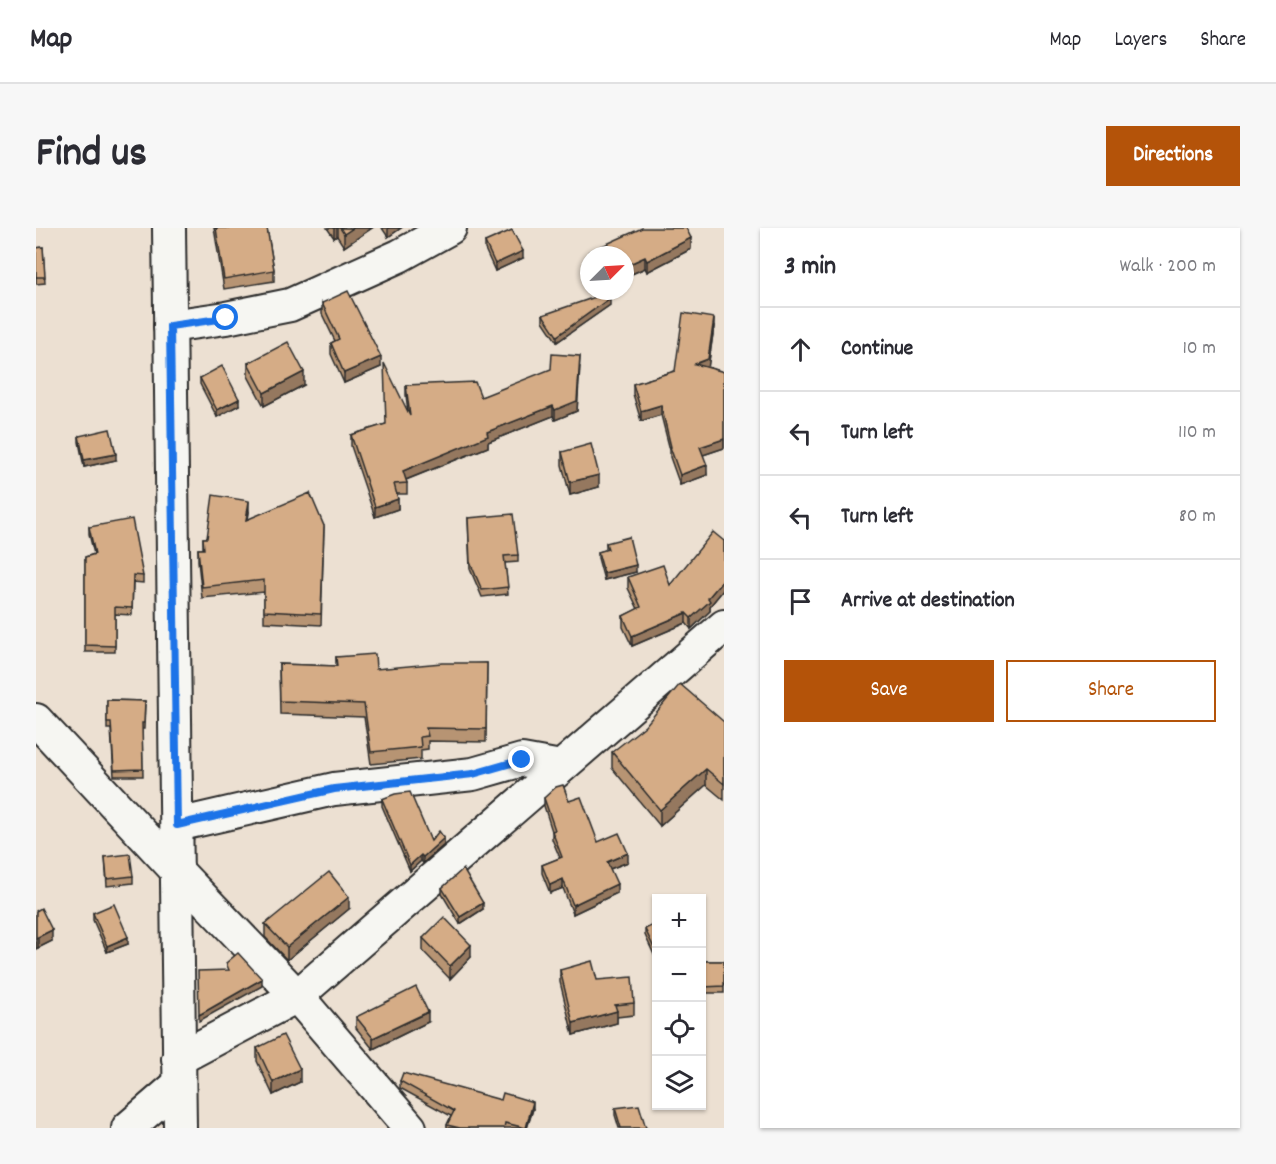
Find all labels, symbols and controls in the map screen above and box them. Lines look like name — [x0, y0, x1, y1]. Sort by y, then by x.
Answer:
text: Map — [30, 21, 72, 61]
text: Map — [1050, 26, 1081, 56]
text: Layers — [1114, 26, 1167, 56]
text: Share — [1200, 26, 1246, 56]
text: Find us — [36, 126, 147, 186]
button: Directions — [1106, 126, 1240, 186]
north arrow — [580, 246, 634, 300]
text: 3 min — [784, 249, 836, 286]
text: Walk · 200 m — [1120, 253, 1216, 281]
route start — [212, 304, 238, 330]
icon: ahead — [784, 333, 817, 366]
text: Continue — [841, 334, 913, 365]
text: 10 m — [1182, 335, 1216, 363]
icon: left — [784, 417, 817, 450]
text: Turn left — [841, 418, 913, 449]
text: 110 m — [1178, 419, 1216, 447]
icon: left — [784, 501, 817, 534]
text: Turn left — [841, 502, 913, 533]
text: 80 m — [1179, 503, 1216, 531]
icon: arrive — [784, 585, 817, 618]
text: Arrive at destination — [841, 586, 1015, 617]
button: Save — [784, 660, 994, 722]
button: Share — [1006, 660, 1216, 722]
route end — [508, 746, 534, 772]
map controls — [652, 894, 706, 1110]
button: + — [652, 894, 706, 948]
button: − — [652, 948, 706, 1002]
button: locate — [652, 1002, 706, 1056]
button: layers — [652, 1056, 706, 1110]

